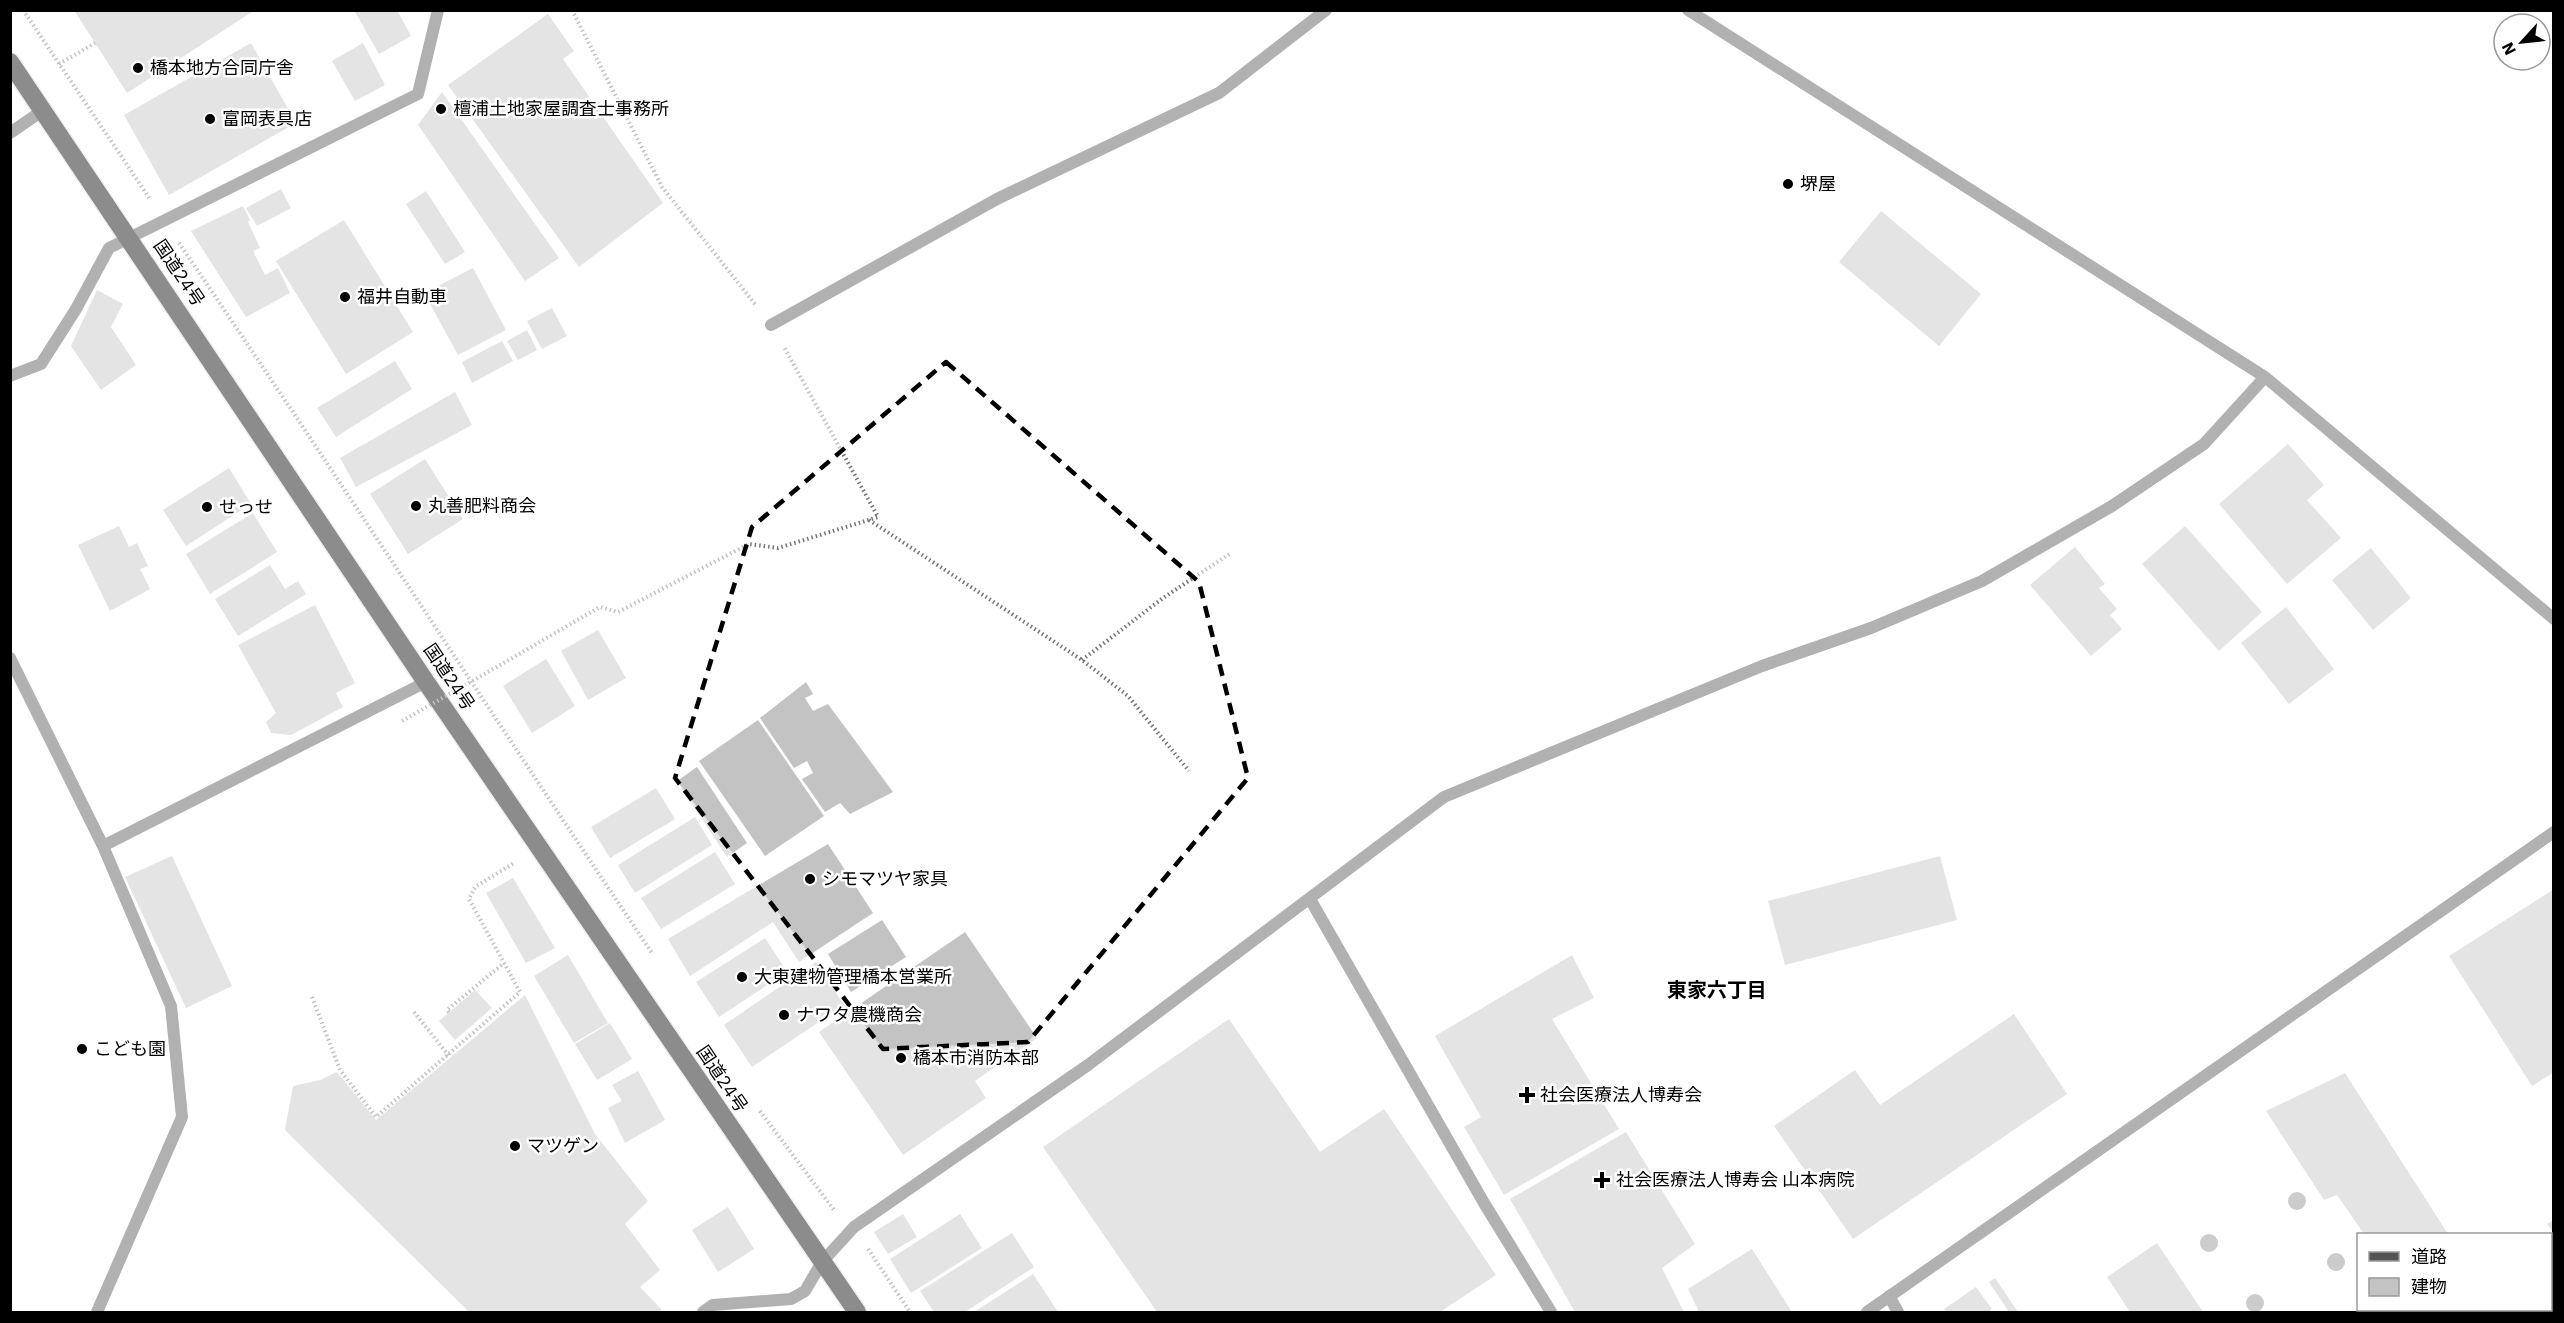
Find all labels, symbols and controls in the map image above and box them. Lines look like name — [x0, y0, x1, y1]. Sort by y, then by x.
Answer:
north arrow — [2492, 12, 2552, 72]
text: N — [2497, 39, 2520, 59]
place label: 橋本地方合同庁舎 — [150, 56, 294, 79]
marker: 橋本地方合同庁舎 — [131, 61, 145, 75]
place label: 檀浦土地家屋調査士事務所 — [453, 97, 669, 120]
marker: 檀浦土地家屋調査士事務所 — [434, 102, 448, 116]
place label: 富岡表具店 — [222, 107, 312, 130]
marker: 富岡表具店 — [203, 112, 217, 126]
place label: 堺屋 — [1800, 172, 1836, 195]
marker: 堺屋 — [1781, 177, 1795, 191]
street label: 国道24号 — [149, 235, 210, 310]
place label: 福井自動車 — [357, 285, 447, 308]
marker: 福井自動車 — [338, 290, 352, 304]
place label: 丸善肥料商会 — [428, 494, 536, 517]
place label: せっせ — [219, 495, 273, 518]
marker: 丸善肥料商会 — [409, 499, 423, 513]
marker: せっせ — [200, 500, 214, 514]
street label: 国道24号 — [419, 639, 480, 714]
place label: シモマツヤ家具 — [822, 867, 948, 890]
marker: シモマツヤ家具 — [803, 872, 817, 886]
place label: 大東建物管理橋本営業所 — [754, 965, 952, 988]
marker: 大東建物管理橋本営業所 — [735, 970, 749, 984]
district label: 東家六丁目 — [1667, 976, 1767, 1003]
place label: ナワタ農機商会 — [796, 1003, 922, 1026]
marker: ナワタ農機商会 — [777, 1008, 791, 1022]
place label: こども園 — [94, 1037, 166, 1060]
street label: 国道24号 — [692, 1041, 753, 1116]
marker: こども園 — [75, 1042, 89, 1056]
place label: 橋本市消防本部 — [913, 1046, 1039, 1069]
marker: 橋本市消防本部 — [894, 1051, 908, 1065]
place label: 社会医療法人博寿会 — [1540, 1083, 1702, 1106]
marker: 社会医療法人博寿会 — [1518, 1086, 1536, 1104]
place label: マツゲン — [527, 1134, 599, 1157]
marker: マツゲン — [508, 1139, 522, 1153]
place label: 社会医療法人博寿会 山本病院 — [1616, 1168, 1854, 1191]
marker: 社会医療法人博寿会 山本病院 — [1593, 1171, 1611, 1189]
legend — [2357, 1233, 2552, 1311]
text: 道路 — [2411, 1245, 2447, 1268]
text: 建物 — [2411, 1275, 2447, 1298]

